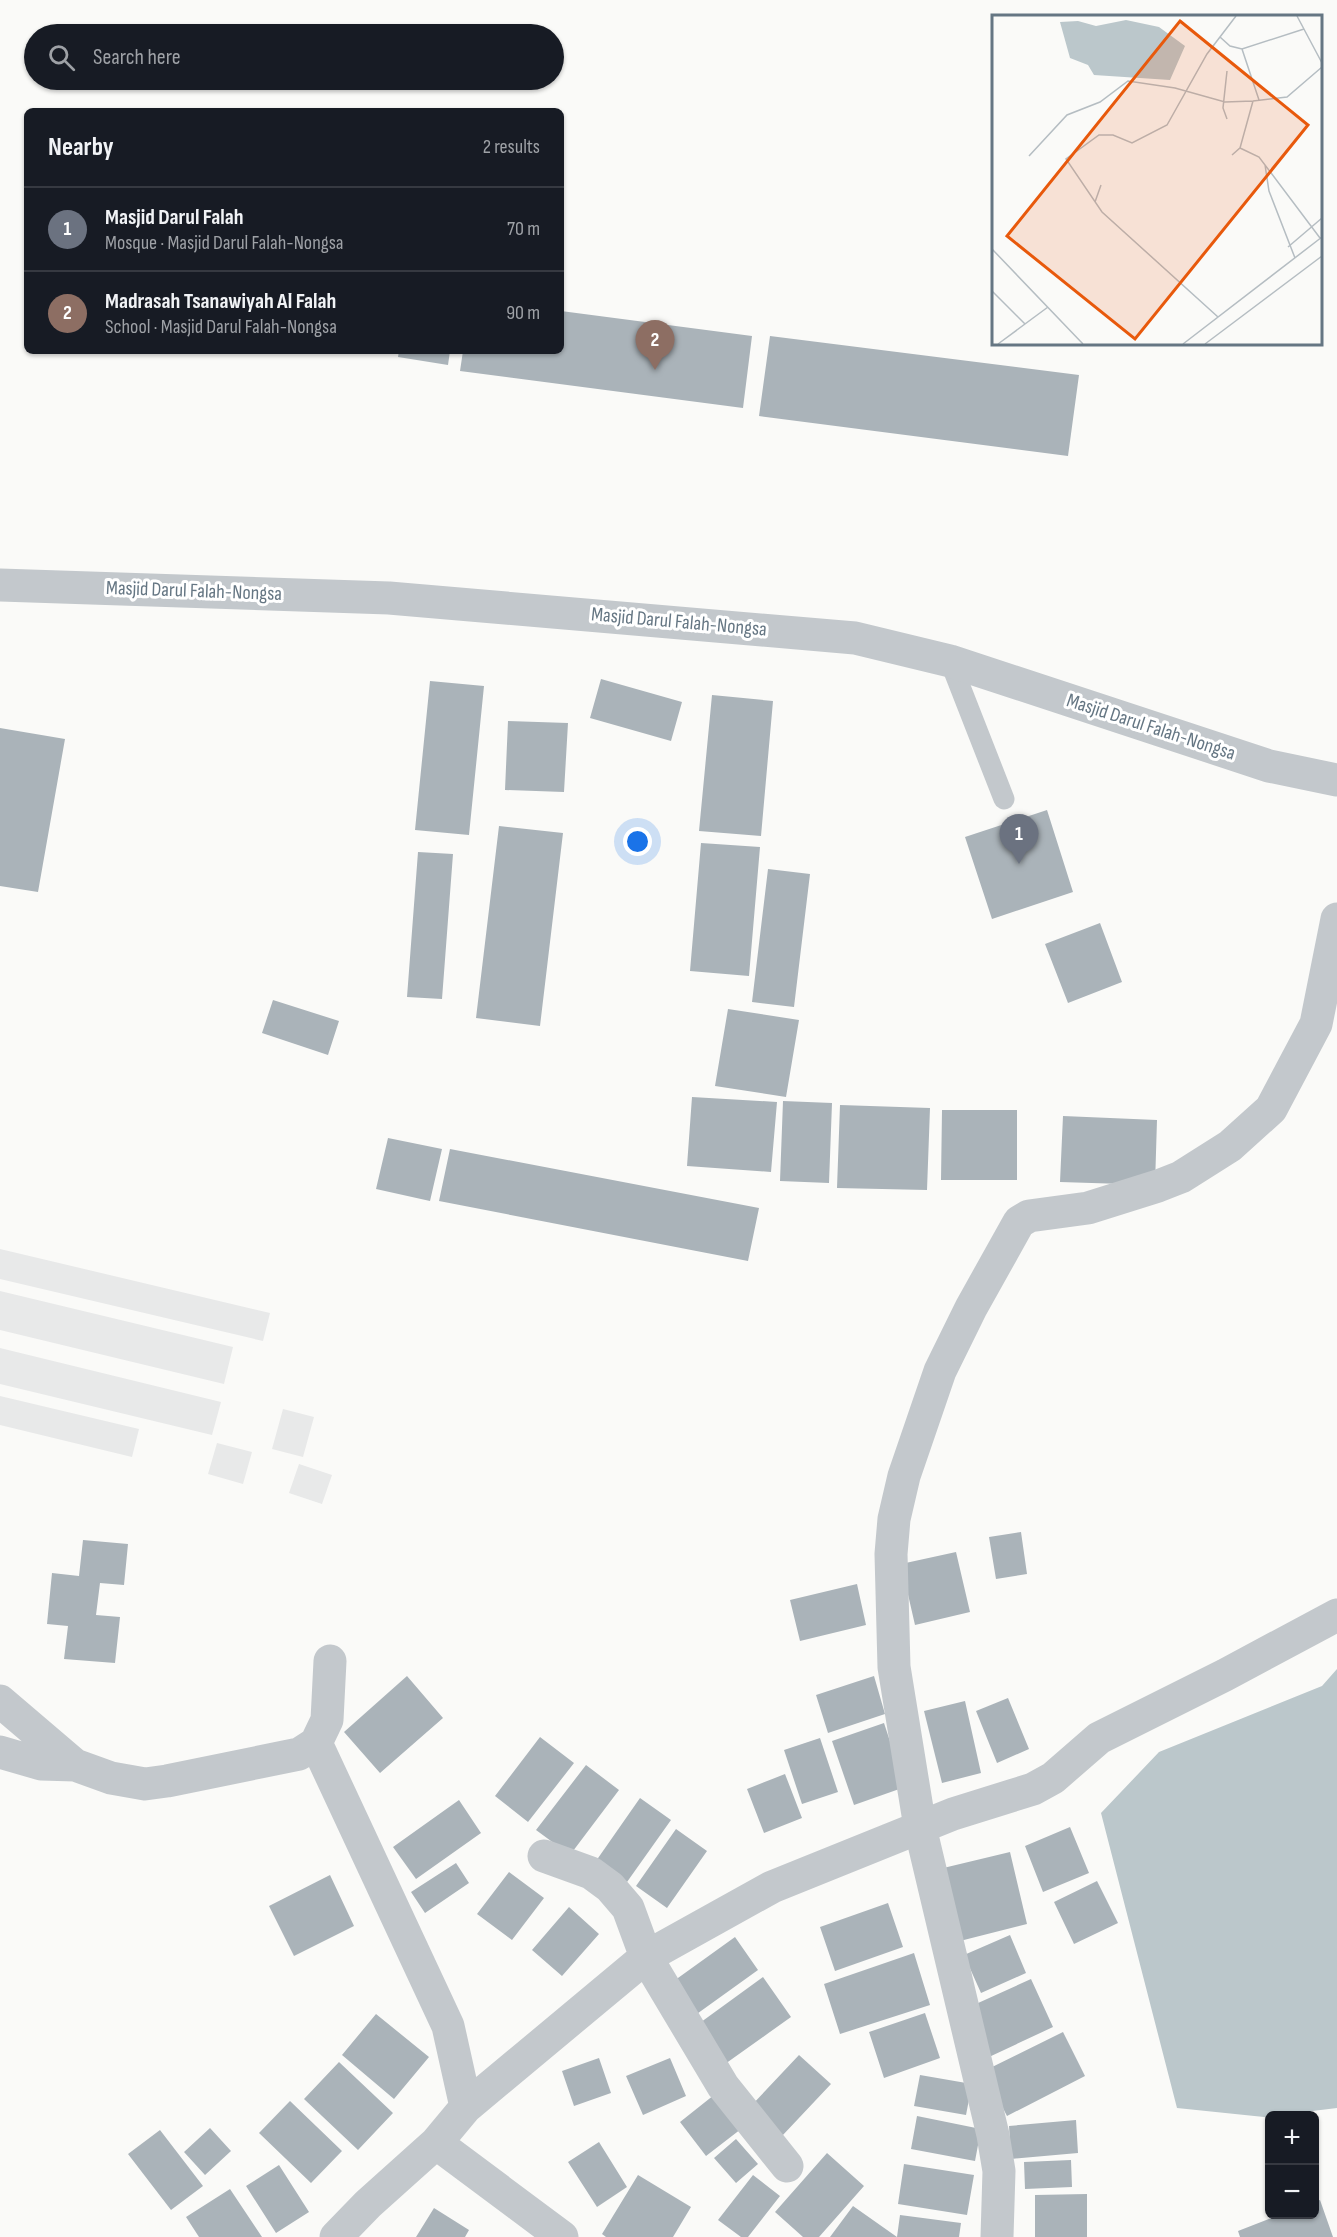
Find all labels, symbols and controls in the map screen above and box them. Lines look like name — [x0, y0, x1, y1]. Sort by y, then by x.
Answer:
inset map — [992, 15, 1322, 345]
search box — [24, 24, 564, 90]
icon: search — [45, 41, 78, 74]
text: Search here — [93, 44, 180, 71]
text: Nearby — [48, 132, 114, 163]
text: 2 results — [483, 135, 540, 159]
text: Masjid Darul Falah — [105, 204, 244, 231]
text: 1 — [64, 217, 71, 241]
text: 70 m — [507, 217, 540, 241]
text: Mosque · Masjid Darul Falah-Nongsa — [105, 231, 344, 255]
text: Madrasah Tsanawiyah Al Falah — [105, 288, 336, 315]
text: 2 — [63, 301, 72, 325]
text: 90 m — [506, 301, 540, 325]
text: School · Masjid Darul Falah-Nongsa — [105, 315, 337, 339]
pin: 2 — [636, 320, 674, 370]
street label: Masjid Darul Falah-Nongsa — [106, 576, 282, 606]
street label: Masjid Darul Falah-Nongsa — [590, 602, 768, 642]
street label: Masjid Darul Falah-Nongsa — [1064, 688, 1238, 766]
pin: 1 — [1000, 814, 1038, 864]
your location — [623, 827, 652, 856]
map controls — [1265, 2111, 1319, 2219]
button: + — [1265, 2111, 1319, 2165]
button: − — [1265, 2165, 1319, 2219]

